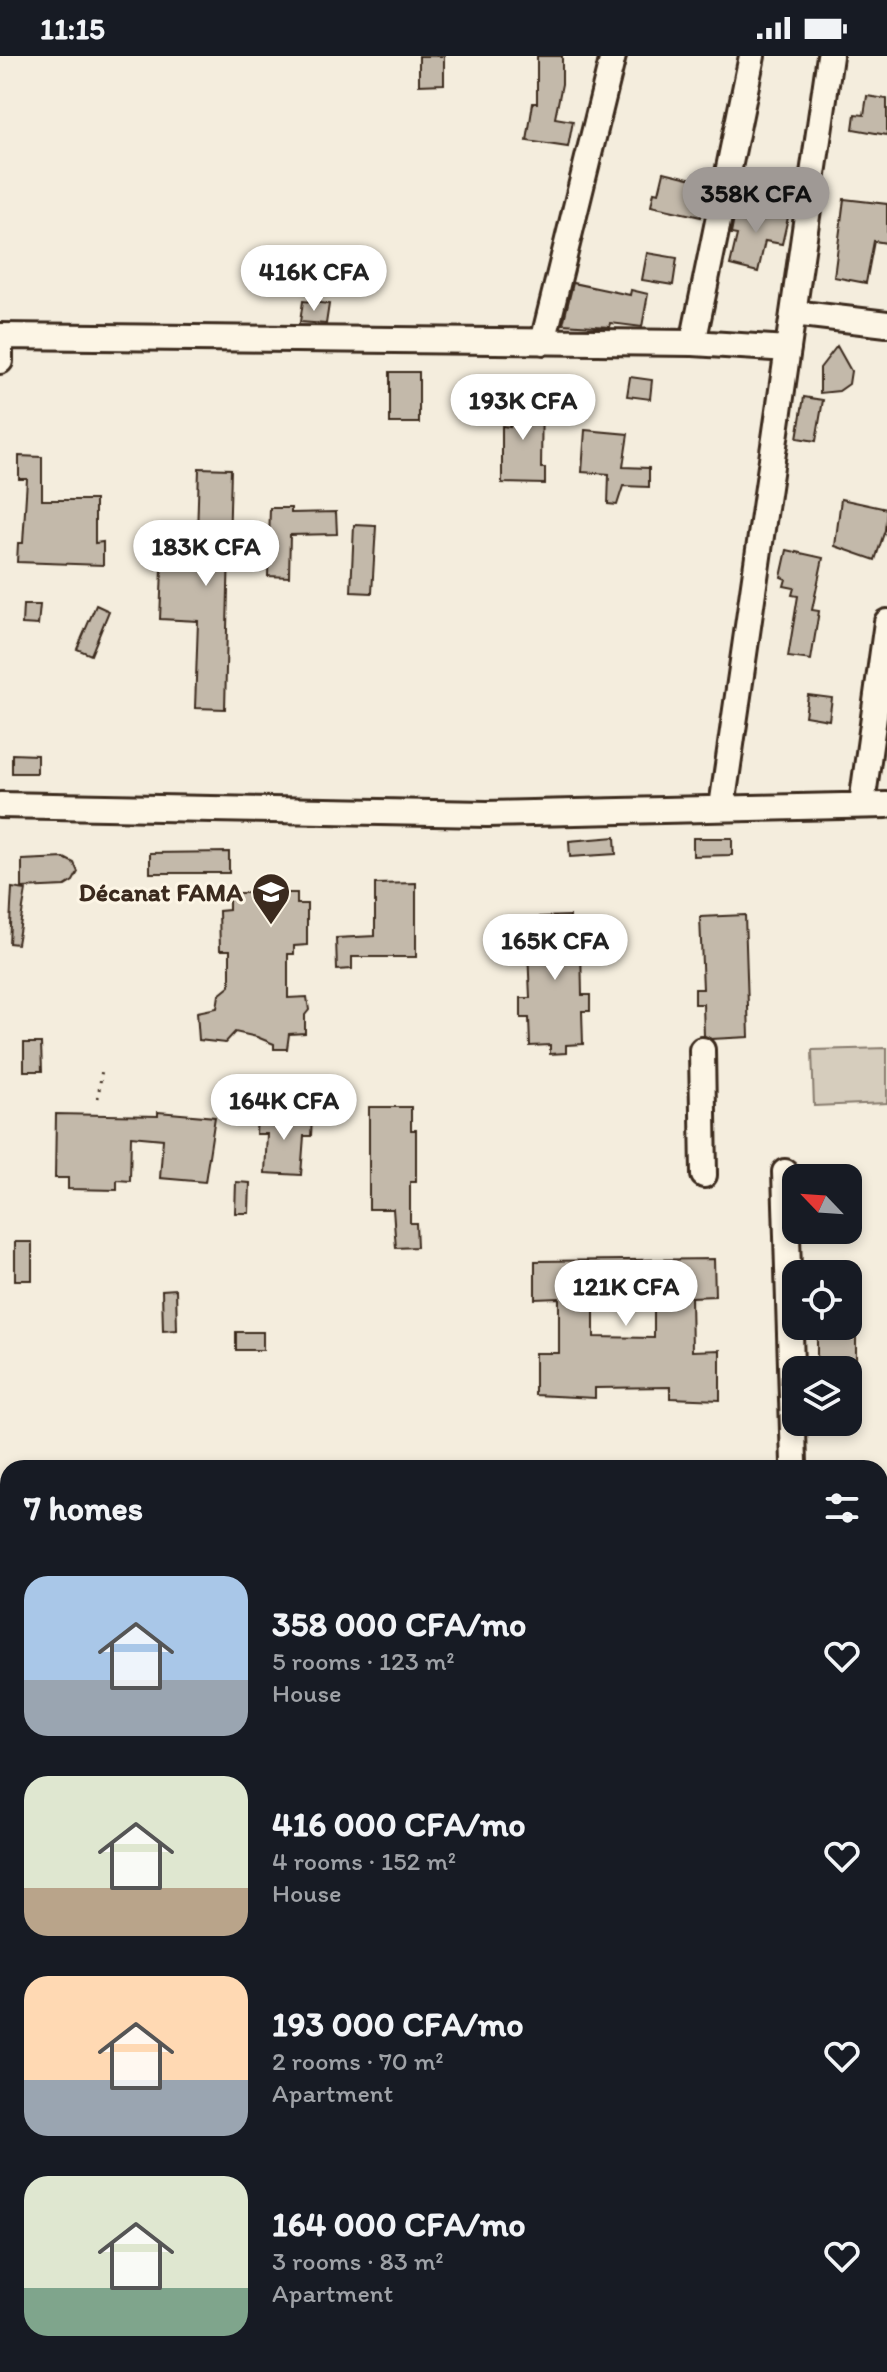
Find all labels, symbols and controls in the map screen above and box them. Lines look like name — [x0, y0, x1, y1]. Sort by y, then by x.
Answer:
text: 11:15 — [40, 10, 105, 47]
pin: 358K CFA — [673, 167, 839, 235]
text: 358K CFA — [700, 177, 812, 209]
pin: 416K CFA — [231, 245, 397, 313]
text: 416K CFA — [259, 255, 369, 287]
pin: 193K CFA — [440, 374, 606, 442]
text: 193K CFA — [469, 384, 577, 416]
pin: 183K CFA — [123, 520, 289, 588]
text: 183K CFA — [151, 530, 261, 562]
school or university icon: Décanat FAMA — [250, 871, 292, 926]
place label: Décanat FAMA — [79, 876, 243, 908]
pin: 165K CFA — [472, 914, 638, 982]
text: 165K CFA — [501, 924, 609, 956]
pin: 164K CFA — [201, 1074, 367, 1142]
text: 164K CFA — [229, 1084, 339, 1116]
north arrow — [782, 1164, 862, 1244]
map controls — [782, 1164, 862, 1436]
pin: 121K CFA — [543, 1260, 709, 1328]
button: locate — [782, 1260, 862, 1340]
text: 121K CFA — [573, 1270, 679, 1302]
button: layers — [782, 1356, 862, 1436]
icon: filters — [820, 1486, 864, 1530]
text: 7 homes — [24, 1488, 143, 1529]
text: 358 000 CFA/mo — [272, 1604, 527, 1645]
icon: home — [88, 1608, 184, 1704]
icon: heart — [820, 1634, 864, 1678]
text: 5 rooms · 123 m² — [272, 1645, 455, 1677]
text: House — [272, 1677, 342, 1709]
text: 416 000 CFA/mo — [272, 1804, 526, 1845]
icon: home — [88, 1808, 184, 1904]
icon: heart — [820, 1834, 864, 1878]
text: 4 rooms · 152 m² — [272, 1845, 456, 1877]
text: House — [272, 1877, 342, 1909]
text: 193 000 CFA/mo — [272, 2004, 524, 2045]
icon: home — [88, 2008, 184, 2104]
icon: heart — [820, 2034, 864, 2078]
text: 2 rooms · 70 m² — [272, 2045, 444, 2077]
text: Apartment — [272, 2077, 393, 2109]
text: 164 000 CFA/mo — [272, 2204, 526, 2245]
icon: home — [88, 2208, 184, 2304]
icon: heart — [820, 2234, 864, 2278]
text: 3 rooms · 83 m² — [272, 2245, 444, 2277]
text: Apartment — [272, 2277, 393, 2309]

